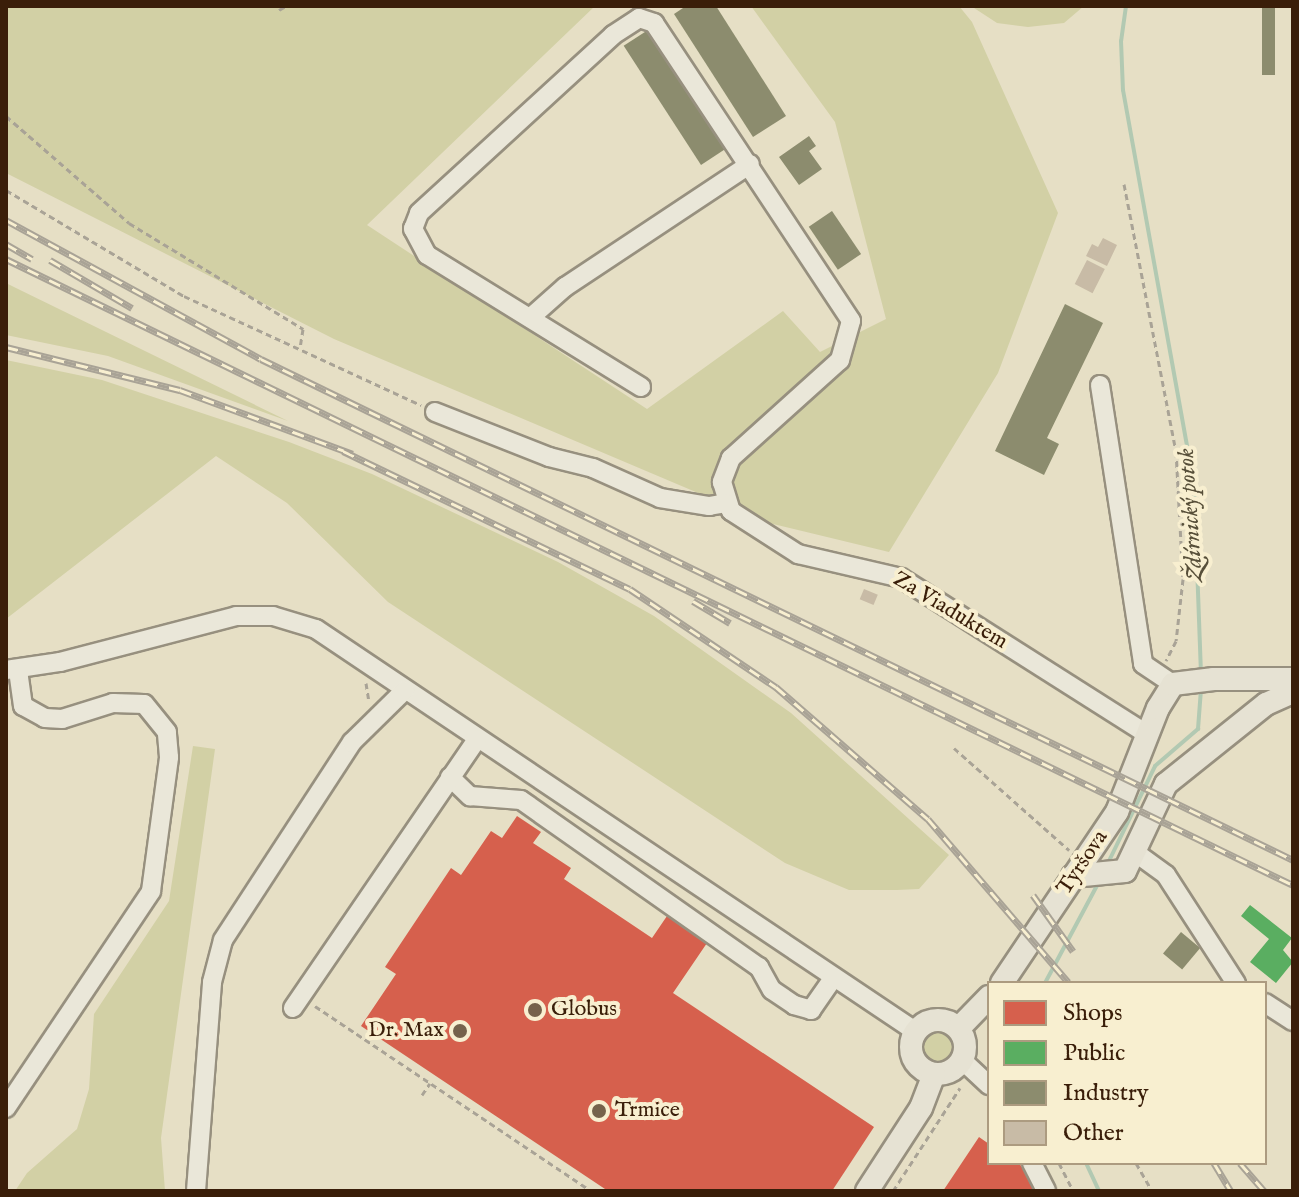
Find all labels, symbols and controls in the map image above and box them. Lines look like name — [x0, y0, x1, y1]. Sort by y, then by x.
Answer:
water label: Ždírnický potok — [1172, 447, 1210, 583]
street label: Za Viaduktem — [888, 566, 1012, 656]
street label: Tyršova — [1052, 826, 1114, 900]
legend — [987, 981, 1267, 1165]
place label: Globus — [551, 997, 617, 1023]
text: Shops — [1063, 998, 1122, 1029]
marker: Globus — [526, 1001, 544, 1019]
place label: Dr. Max — [368, 1018, 444, 1044]
marker: Dr. Max — [451, 1022, 469, 1040]
text: Public — [1063, 1038, 1125, 1069]
text: Industry — [1063, 1078, 1149, 1109]
place label: Trmice — [615, 1098, 680, 1124]
marker: Trmice — [590, 1102, 608, 1120]
text: Other — [1063, 1118, 1124, 1149]

